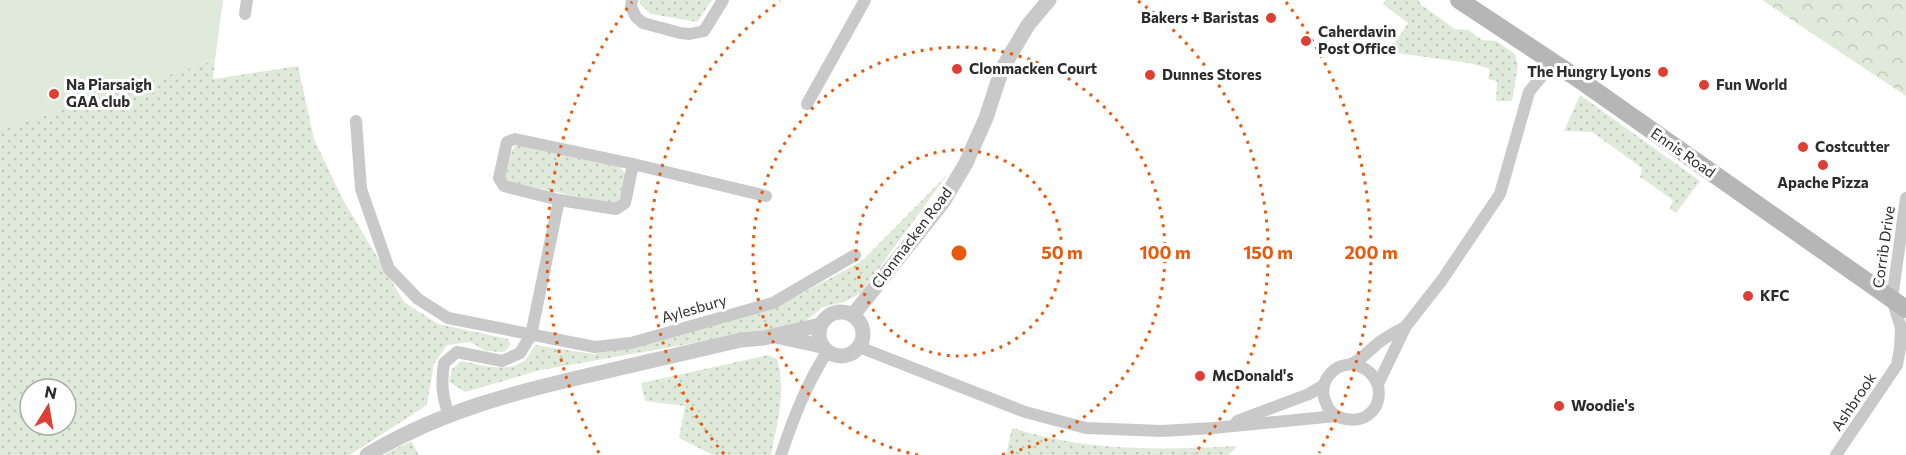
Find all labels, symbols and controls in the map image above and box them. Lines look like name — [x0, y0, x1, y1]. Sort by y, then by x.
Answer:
place label: Bakers + Baristas — [1141, 8, 1259, 26]
marker: Bakers + Baristas — [1264, 11, 1278, 25]
place label: Caherdavin Post Office — [1318, 22, 1396, 57]
marker: Caherdavin Post Office — [1299, 34, 1313, 48]
place label: Clonmacken Court — [969, 59, 1097, 77]
marker: Clonmacken Court — [950, 62, 964, 76]
place label: The Hungry Lyons — [1527, 62, 1651, 80]
place label: Dunnes Stores — [1162, 65, 1262, 83]
marker: The Hungry Lyons — [1656, 65, 1670, 79]
marker: Dunnes Stores — [1143, 68, 1157, 82]
place label: Na Piarsaigh GAA club — [66, 75, 152, 110]
place label: Fun World — [1716, 75, 1787, 93]
marker: Fun World — [1697, 78, 1711, 92]
marker: Na Piarsaigh GAA club — [47, 87, 61, 101]
street label: Ennis Road — [1648, 123, 1719, 181]
place label: Costcutter — [1815, 137, 1890, 155]
marker: Costcutter — [1796, 140, 1810, 154]
marker: Apache Pizza — [1816, 158, 1830, 172]
place label: Apache Pizza — [1777, 173, 1869, 191]
street label: Clonmacken Road — [867, 183, 955, 292]
street label: Corrib Drive — [1868, 204, 1898, 289]
text: 50 m — [1041, 241, 1083, 263]
text: 100 m — [1139, 241, 1191, 263]
text: 150 m — [1243, 241, 1293, 263]
text: 200 m — [1344, 241, 1398, 263]
centre of rings — [949, 243, 969, 263]
place label: KFC — [1760, 286, 1789, 304]
marker: KFC — [1741, 289, 1755, 303]
street label: Aylesbury — [659, 290, 729, 326]
place label: McDonald's — [1212, 366, 1293, 384]
marker: McDonald's — [1193, 369, 1207, 383]
street label: Ashbrook — [1827, 369, 1879, 434]
north arrow — [18, 377, 78, 437]
text: N — [43, 381, 59, 402]
place label: Woodie's — [1571, 396, 1635, 414]
marker: Woodie's — [1552, 399, 1566, 413]

